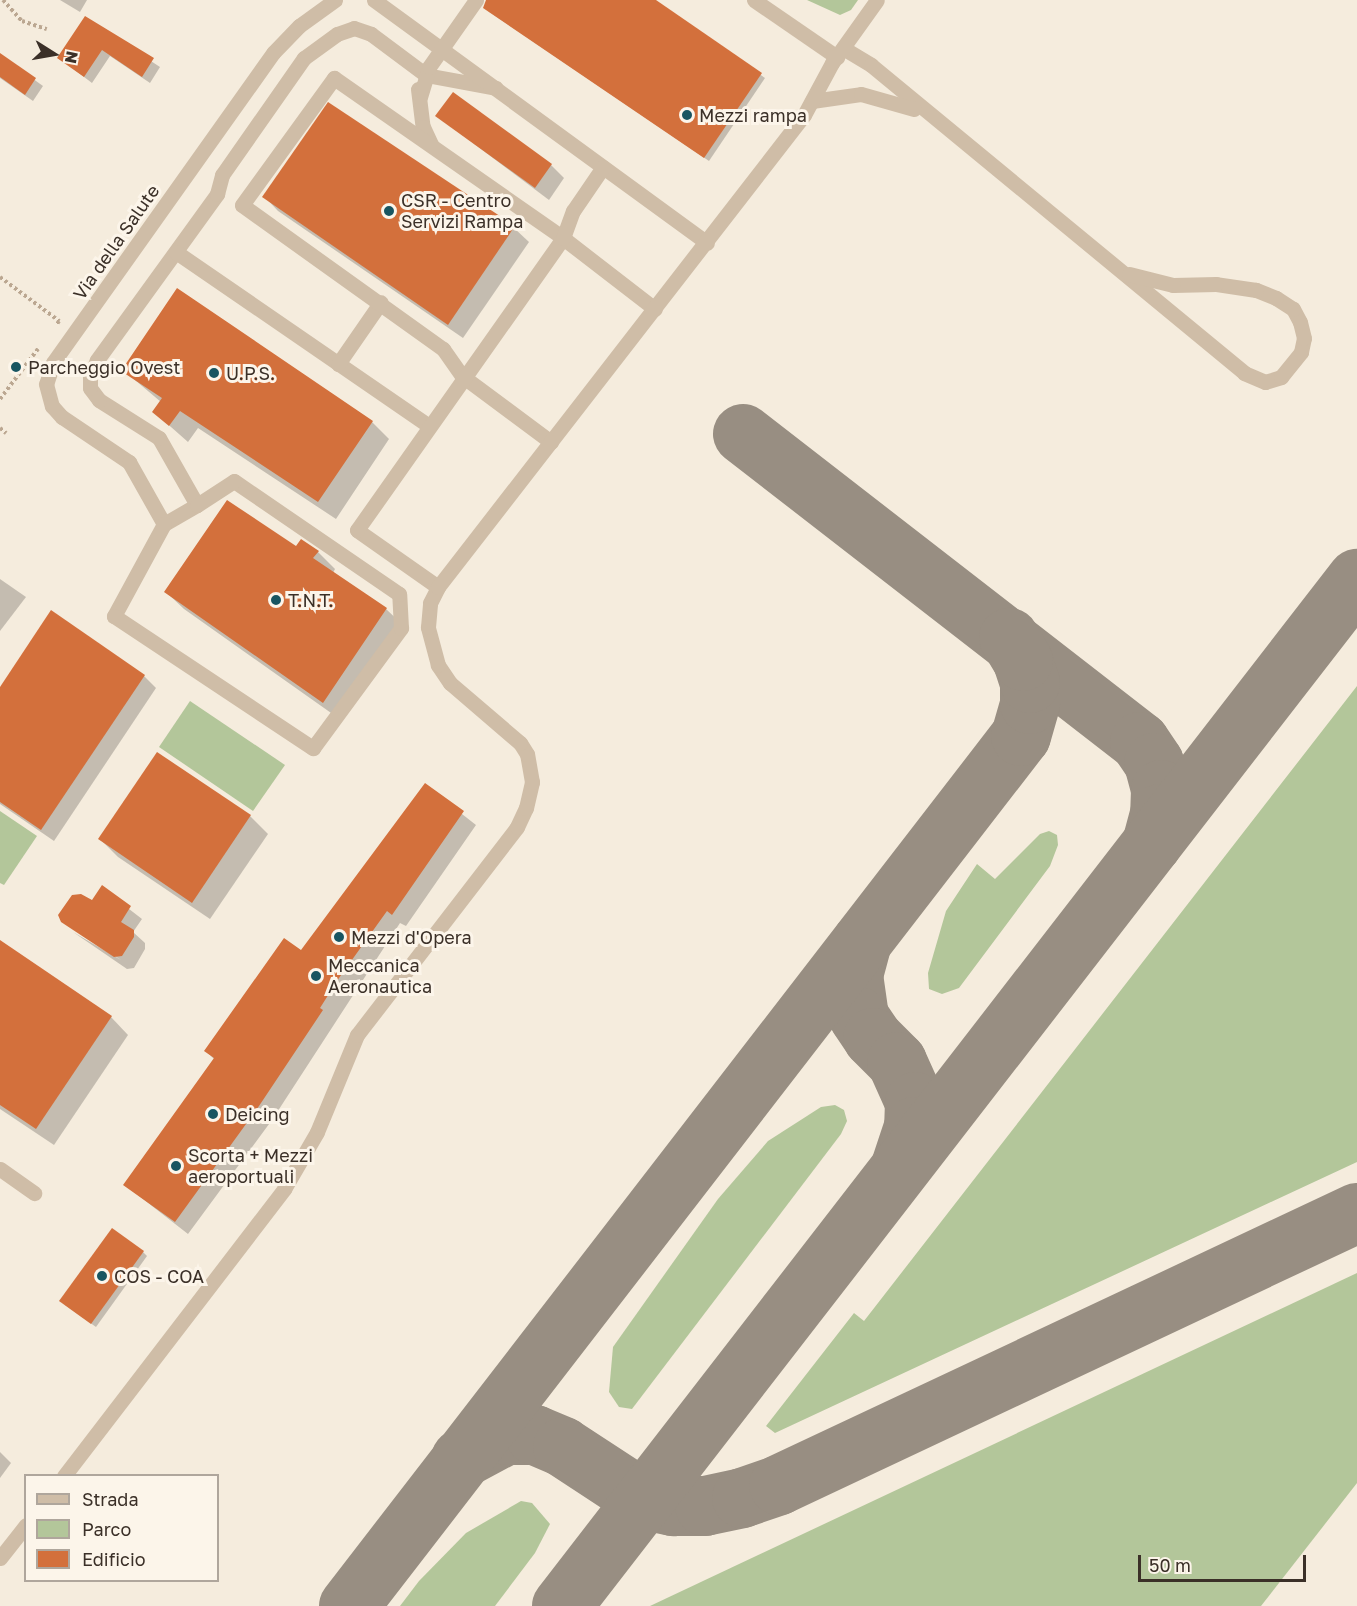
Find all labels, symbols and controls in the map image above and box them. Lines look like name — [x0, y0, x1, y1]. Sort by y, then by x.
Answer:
north arrow — [24, 24, 84, 84]
text: N — [61, 50, 83, 65]
place label: Mezzi rampa — [699, 104, 807, 126]
marker: Mezzi rampa — [680, 108, 694, 122]
street label: Via della Salute — [68, 180, 164, 304]
place label: CSR - Centro Servizi Rampa — [401, 190, 523, 232]
marker: CSR - Centro Servizi Rampa — [382, 204, 396, 218]
place label: Parcheggio Ovest — [28, 356, 180, 378]
marker: Parcheggio Ovest — [9, 360, 23, 374]
place label: U.P.S. — [226, 362, 275, 384]
marker: U.P.S. — [207, 366, 221, 380]
place label: T.N.T. — [288, 589, 334, 611]
marker: T.N.T. — [269, 593, 283, 607]
place label: Mezzi d'Opera — [351, 926, 472, 948]
marker: Mezzi d'Opera — [332, 930, 346, 944]
place label: Meccanica Aeronautica — [328, 955, 432, 998]
marker: Meccanica Aeronautica — [309, 969, 323, 983]
place label: Deicing — [225, 1103, 290, 1125]
marker: Deicing — [206, 1107, 220, 1121]
place label: Scorta + Mezzi aeroportuali — [188, 1145, 313, 1188]
marker: Scorta + Mezzi aeroportuali — [169, 1159, 183, 1173]
place label: COS - COA — [114, 1265, 204, 1287]
marker: COS - COA — [95, 1269, 109, 1283]
legend — [24, 1474, 219, 1582]
text: Strada — [82, 1488, 139, 1510]
text: Parco — [82, 1518, 131, 1540]
scale bar — [1141, 1543, 1309, 1581]
text: Edificio — [82, 1548, 146, 1570]
text: 50 m — [1149, 1554, 1191, 1576]

